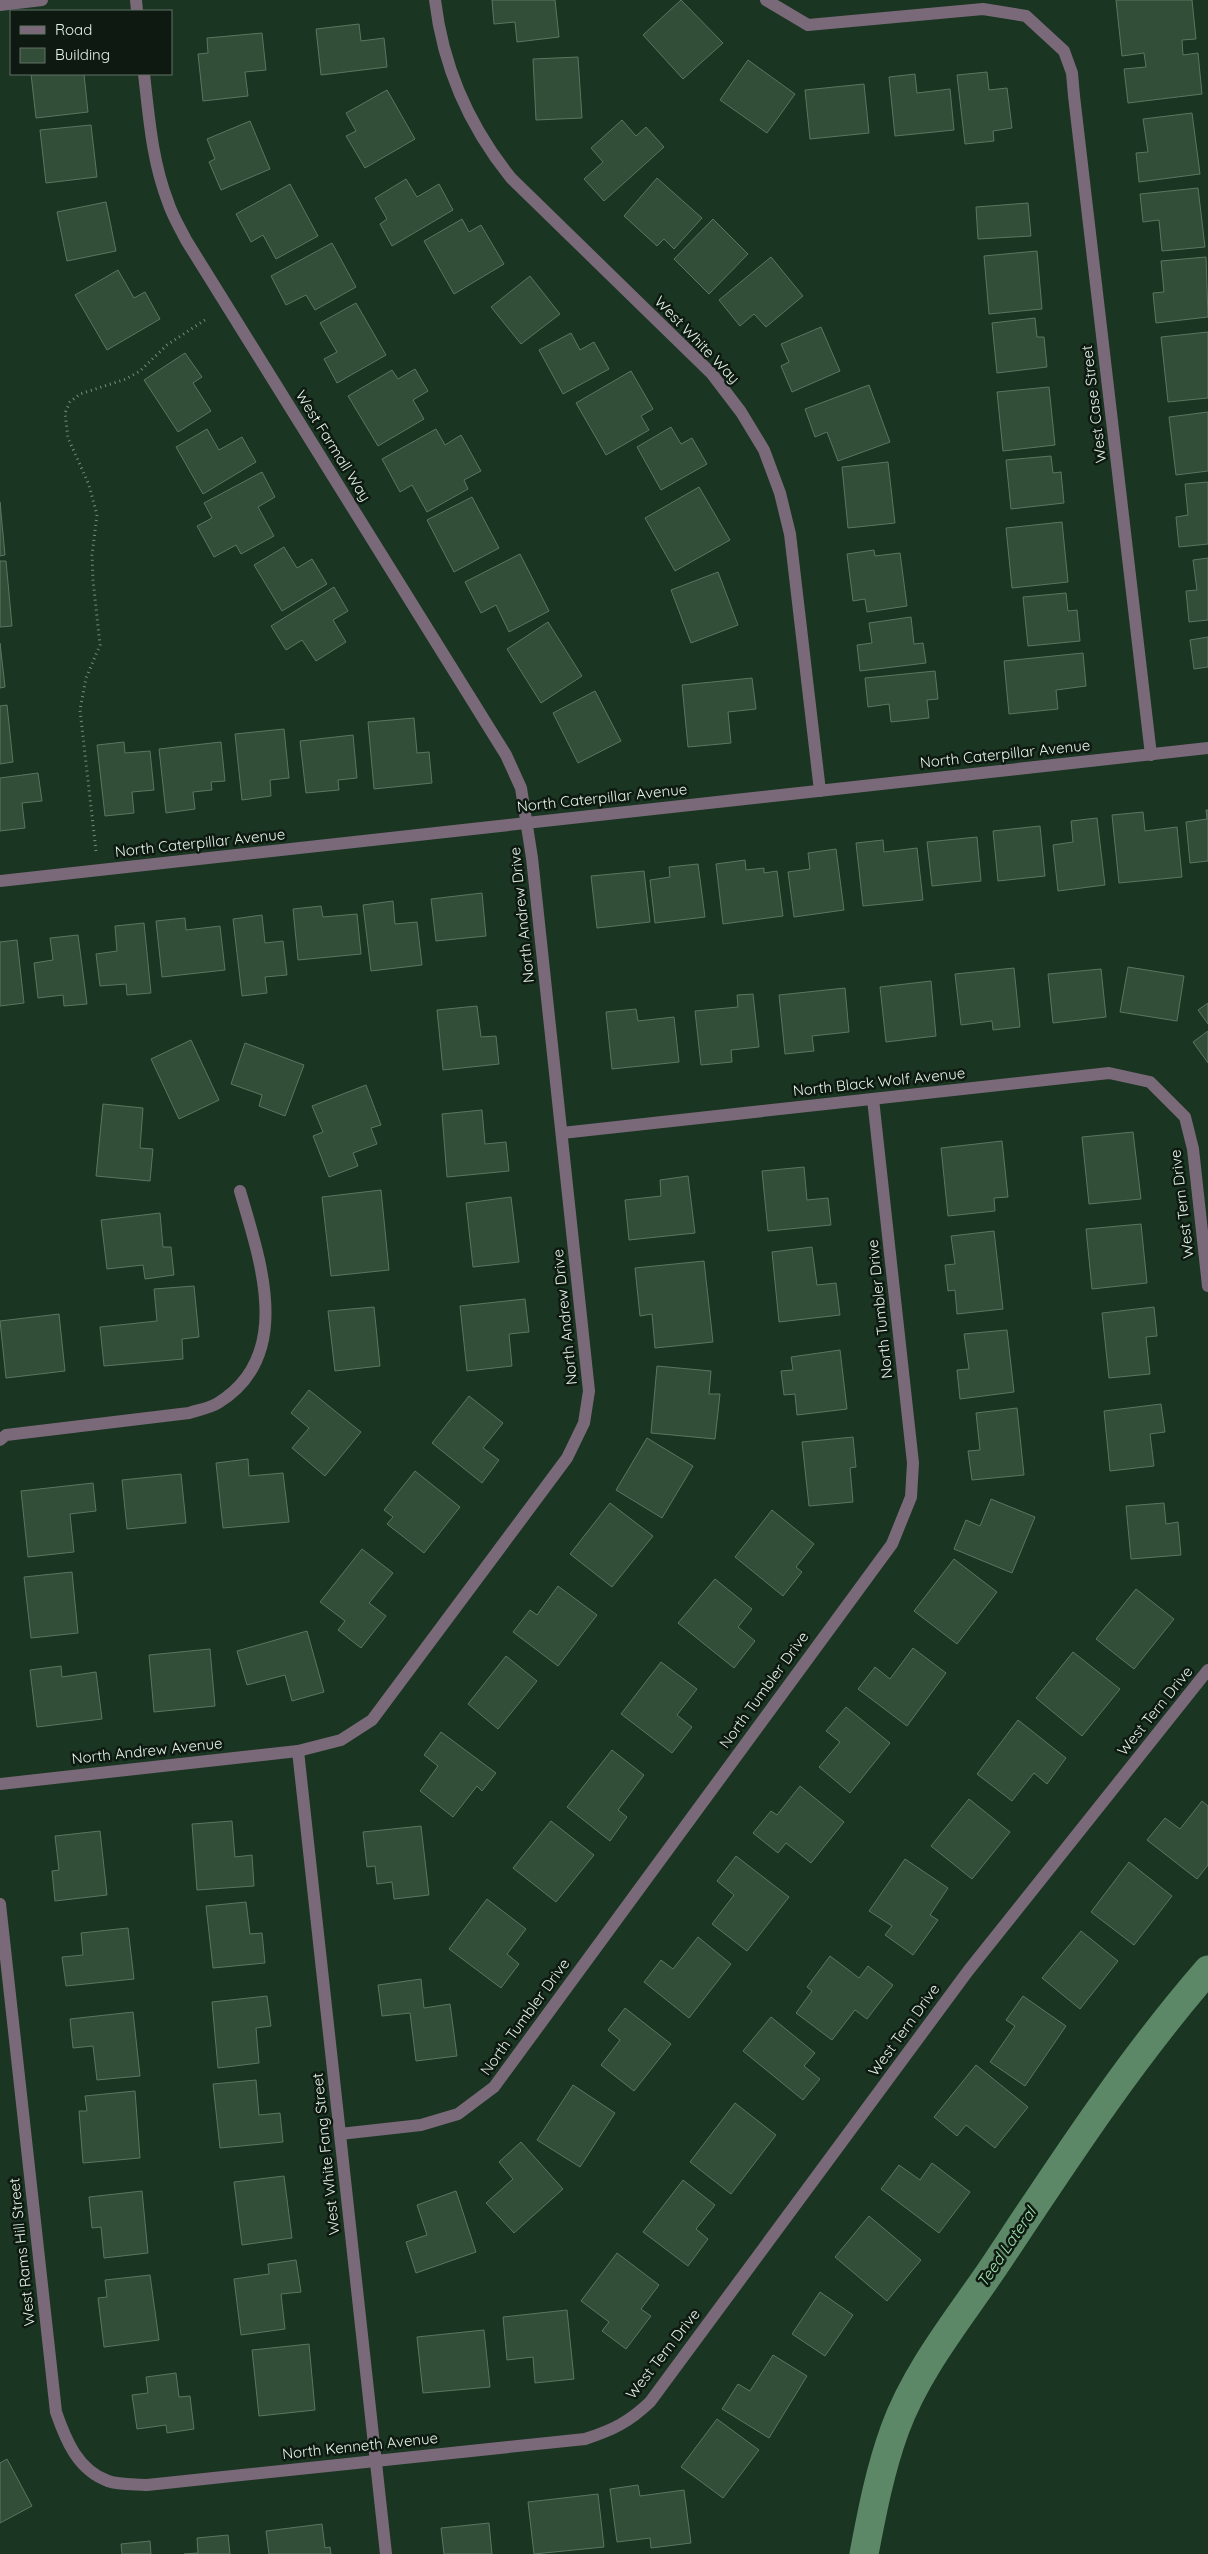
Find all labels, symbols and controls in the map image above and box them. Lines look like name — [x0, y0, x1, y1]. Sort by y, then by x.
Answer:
legend — [10, 10, 172, 75]
text: Road — [55, 20, 92, 39]
text: Building — [55, 45, 110, 64]
street label: West White Way — [651, 292, 744, 388]
street label: West Case Street — [1077, 344, 1110, 464]
street label: West Farmall Way — [292, 387, 375, 505]
street label: North Caterpillar Avenue — [919, 735, 1091, 772]
street label: North Caterpillar Avenue — [516, 779, 688, 816]
street label: North Caterpillar Avenue — [114, 824, 286, 861]
street label: North Andrew Drive — [505, 846, 538, 984]
street label: North Black Wolf Avenue — [792, 1063, 966, 1100]
street label: West Tern Drive — [1165, 1149, 1198, 1259]
street label: North Tumbler Drive — [863, 1239, 896, 1380]
street label: North Andrew Drive — [548, 1248, 581, 1386]
street label: North Tumbler Drive — [715, 1628, 812, 1752]
street label: West Tern Drive — [1113, 1662, 1196, 1759]
street label: North Andrew Avenue — [71, 1733, 223, 1768]
street label: North Tumbler Drive — [476, 1955, 573, 2079]
street label: West Tern Drive — [864, 1980, 943, 2080]
street label: West White Fang Street — [308, 2072, 343, 2236]
street label: West Rams Hill Street — [4, 2177, 39, 2327]
water label: Teed Lateral — [972, 2201, 1041, 2291]
street label: West Tern Drive — [621, 2305, 704, 2403]
street label: North Kenneth Avenue — [281, 2428, 439, 2463]

